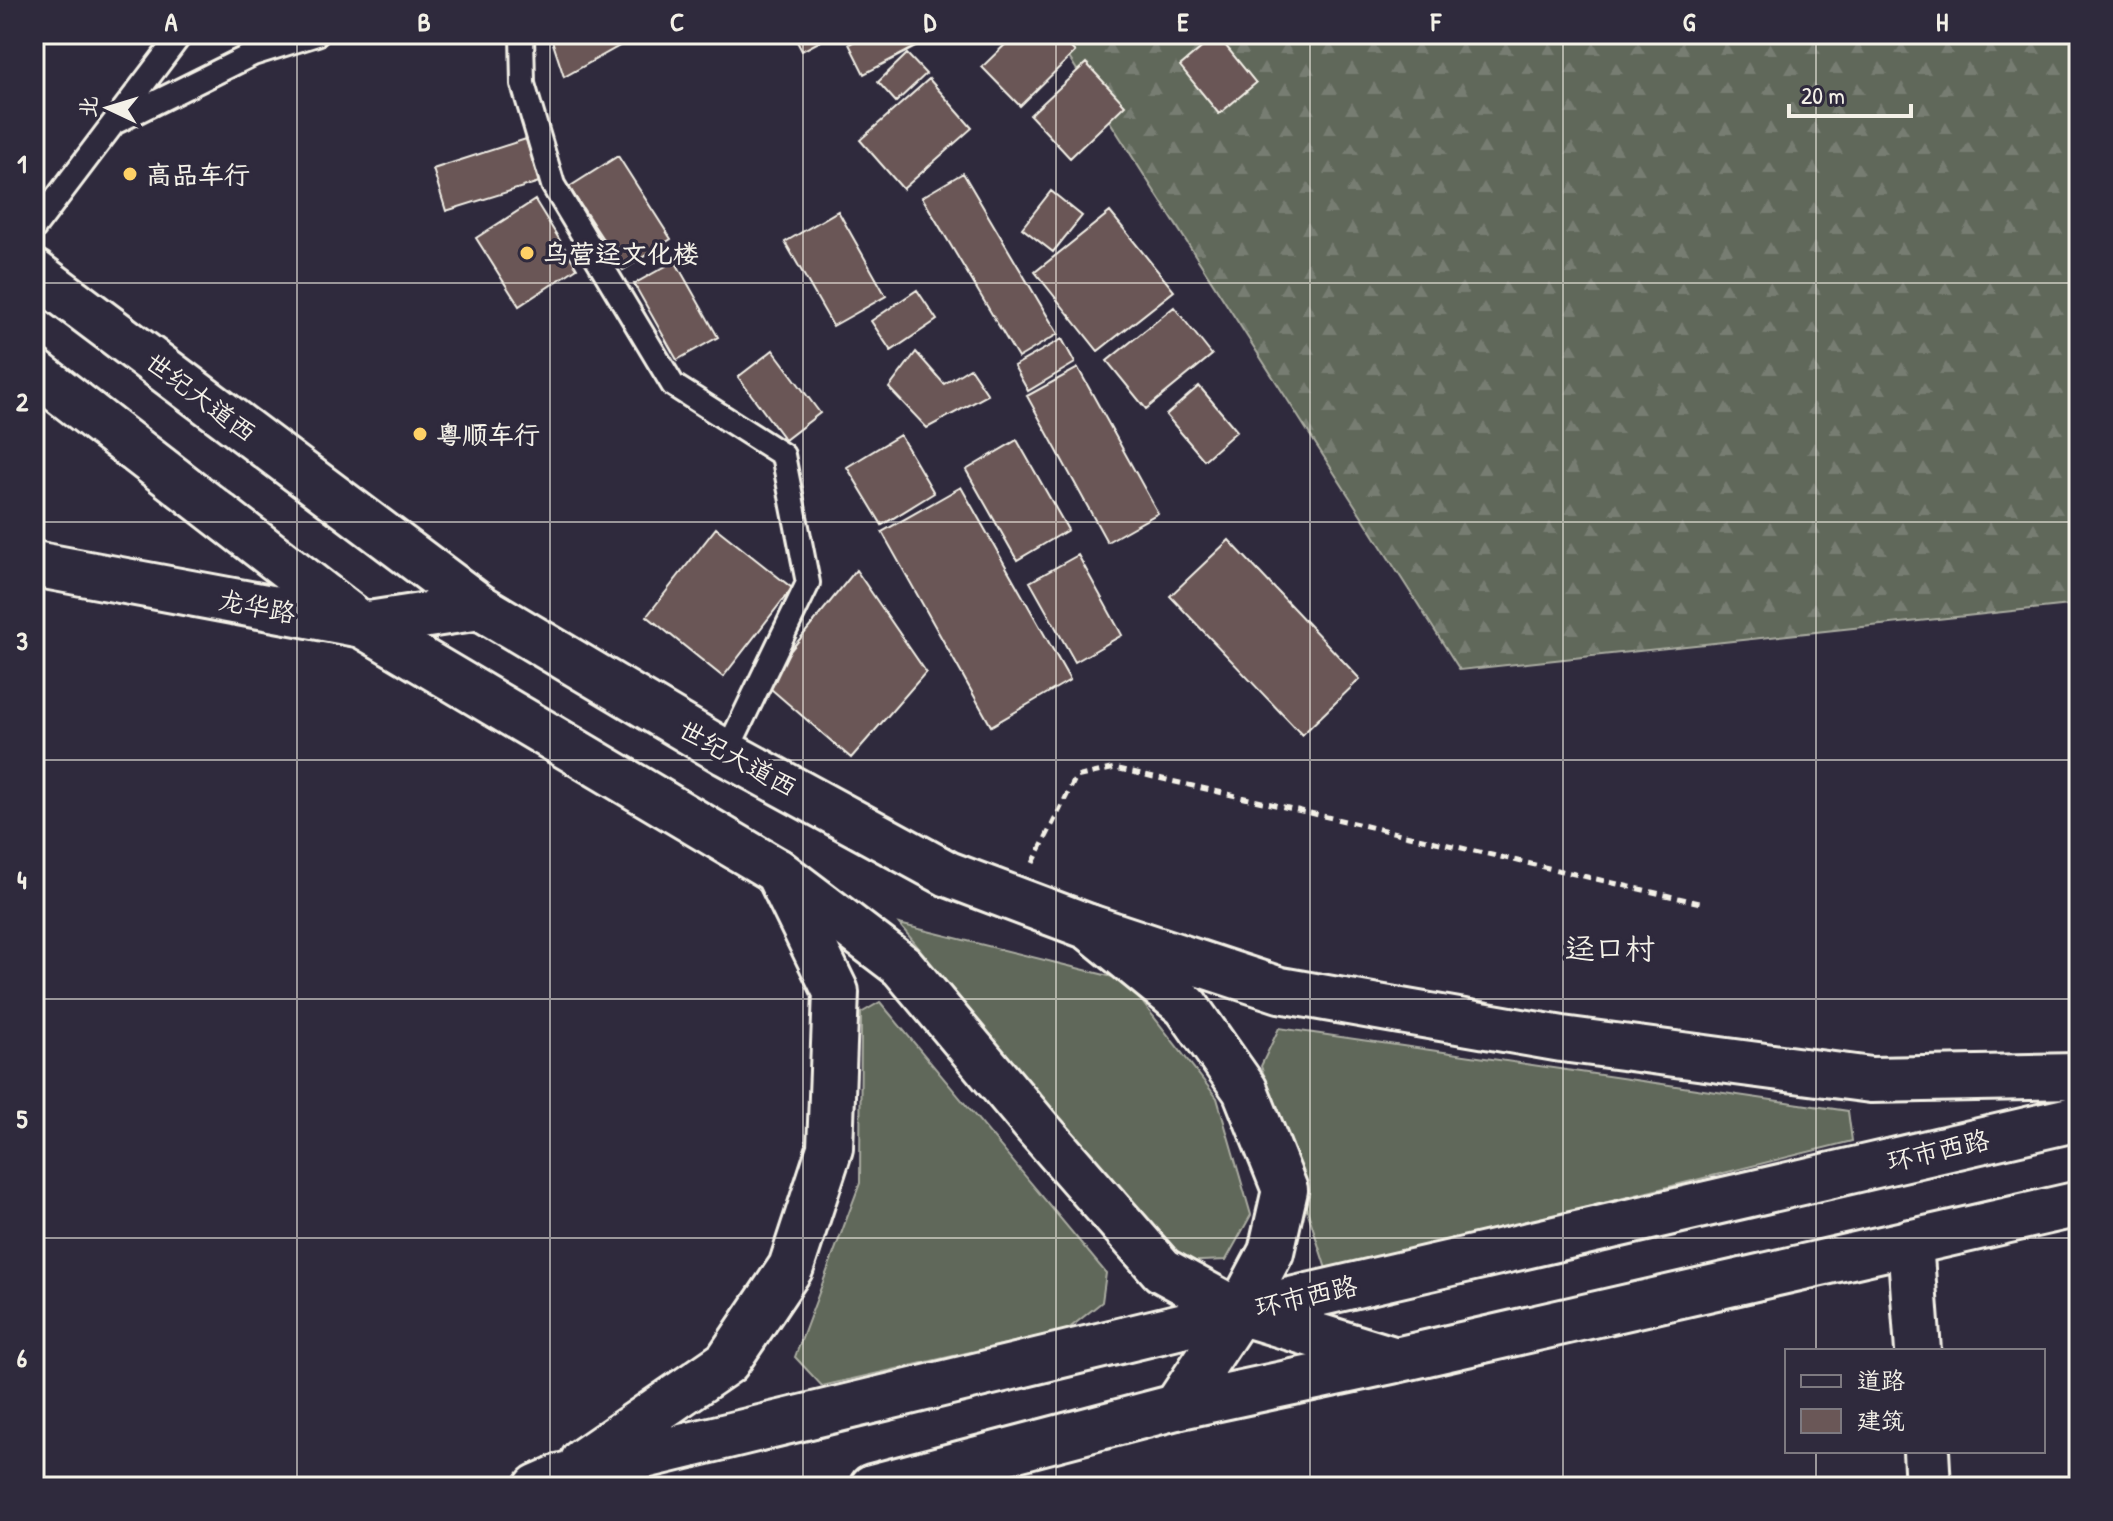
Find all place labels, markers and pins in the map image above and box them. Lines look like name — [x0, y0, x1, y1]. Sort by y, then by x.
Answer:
place label: 高品车行 — [146, 157, 250, 192]
marker: 高品车行 — [121, 165, 139, 183]
place label: 乌营迳文化楼 — [543, 236, 699, 271]
marker: 乌营迳文化楼 — [518, 244, 536, 262]
place label: 粤顺车行 — [436, 417, 540, 452]
marker: 粤顺车行 — [411, 425, 429, 443]

